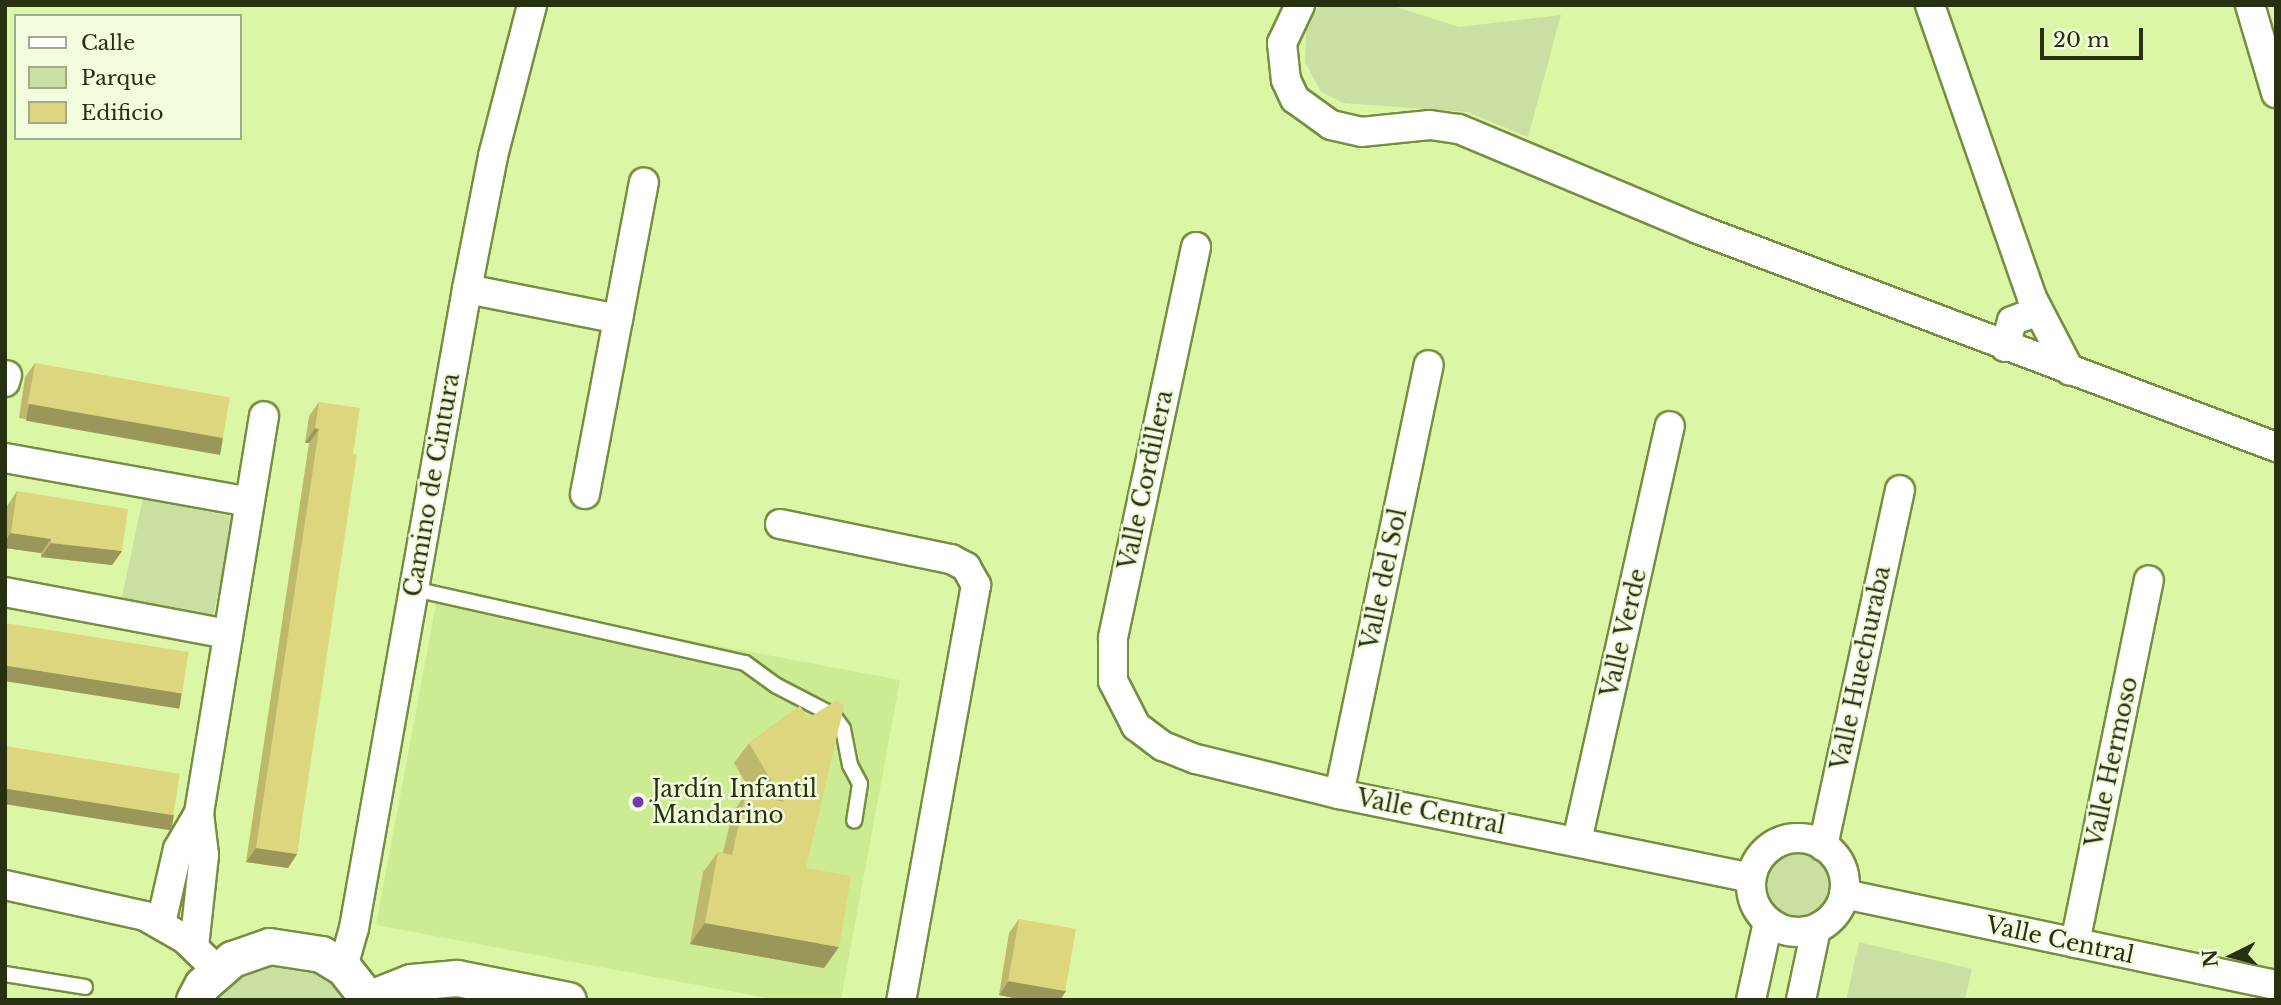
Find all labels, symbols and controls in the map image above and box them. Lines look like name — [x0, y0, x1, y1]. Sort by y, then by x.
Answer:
legend — [14, 14, 242, 140]
scale bar — [2043, 14, 2146, 58]
text: 20 m — [2053, 27, 2110, 53]
text: Calle — [81, 30, 135, 56]
text: Parque — [81, 65, 156, 91]
text: Edificio — [81, 100, 163, 126]
street label: Camino de Cintura — [399, 371, 465, 599]
street label: Valle Cordillera — [1114, 388, 1178, 572]
street label: Valle del Sol — [1356, 506, 1412, 652]
street label: Valle Huechuraba — [1826, 564, 1896, 772]
street label: Valle Verde — [1596, 566, 1652, 700]
street label: Valle Hermoso — [2080, 674, 2144, 850]
place label: Jardín Infantil Mandarino — [652, 775, 817, 829]
street label: Valle Central — [1354, 784, 1508, 840]
marker: Jardín Infantil Mandarino — [630, 794, 646, 810]
street label: Valle Central — [1983, 911, 2137, 969]
north arrow — [2197, 921, 2267, 991]
text: N — [2198, 948, 2223, 968]

